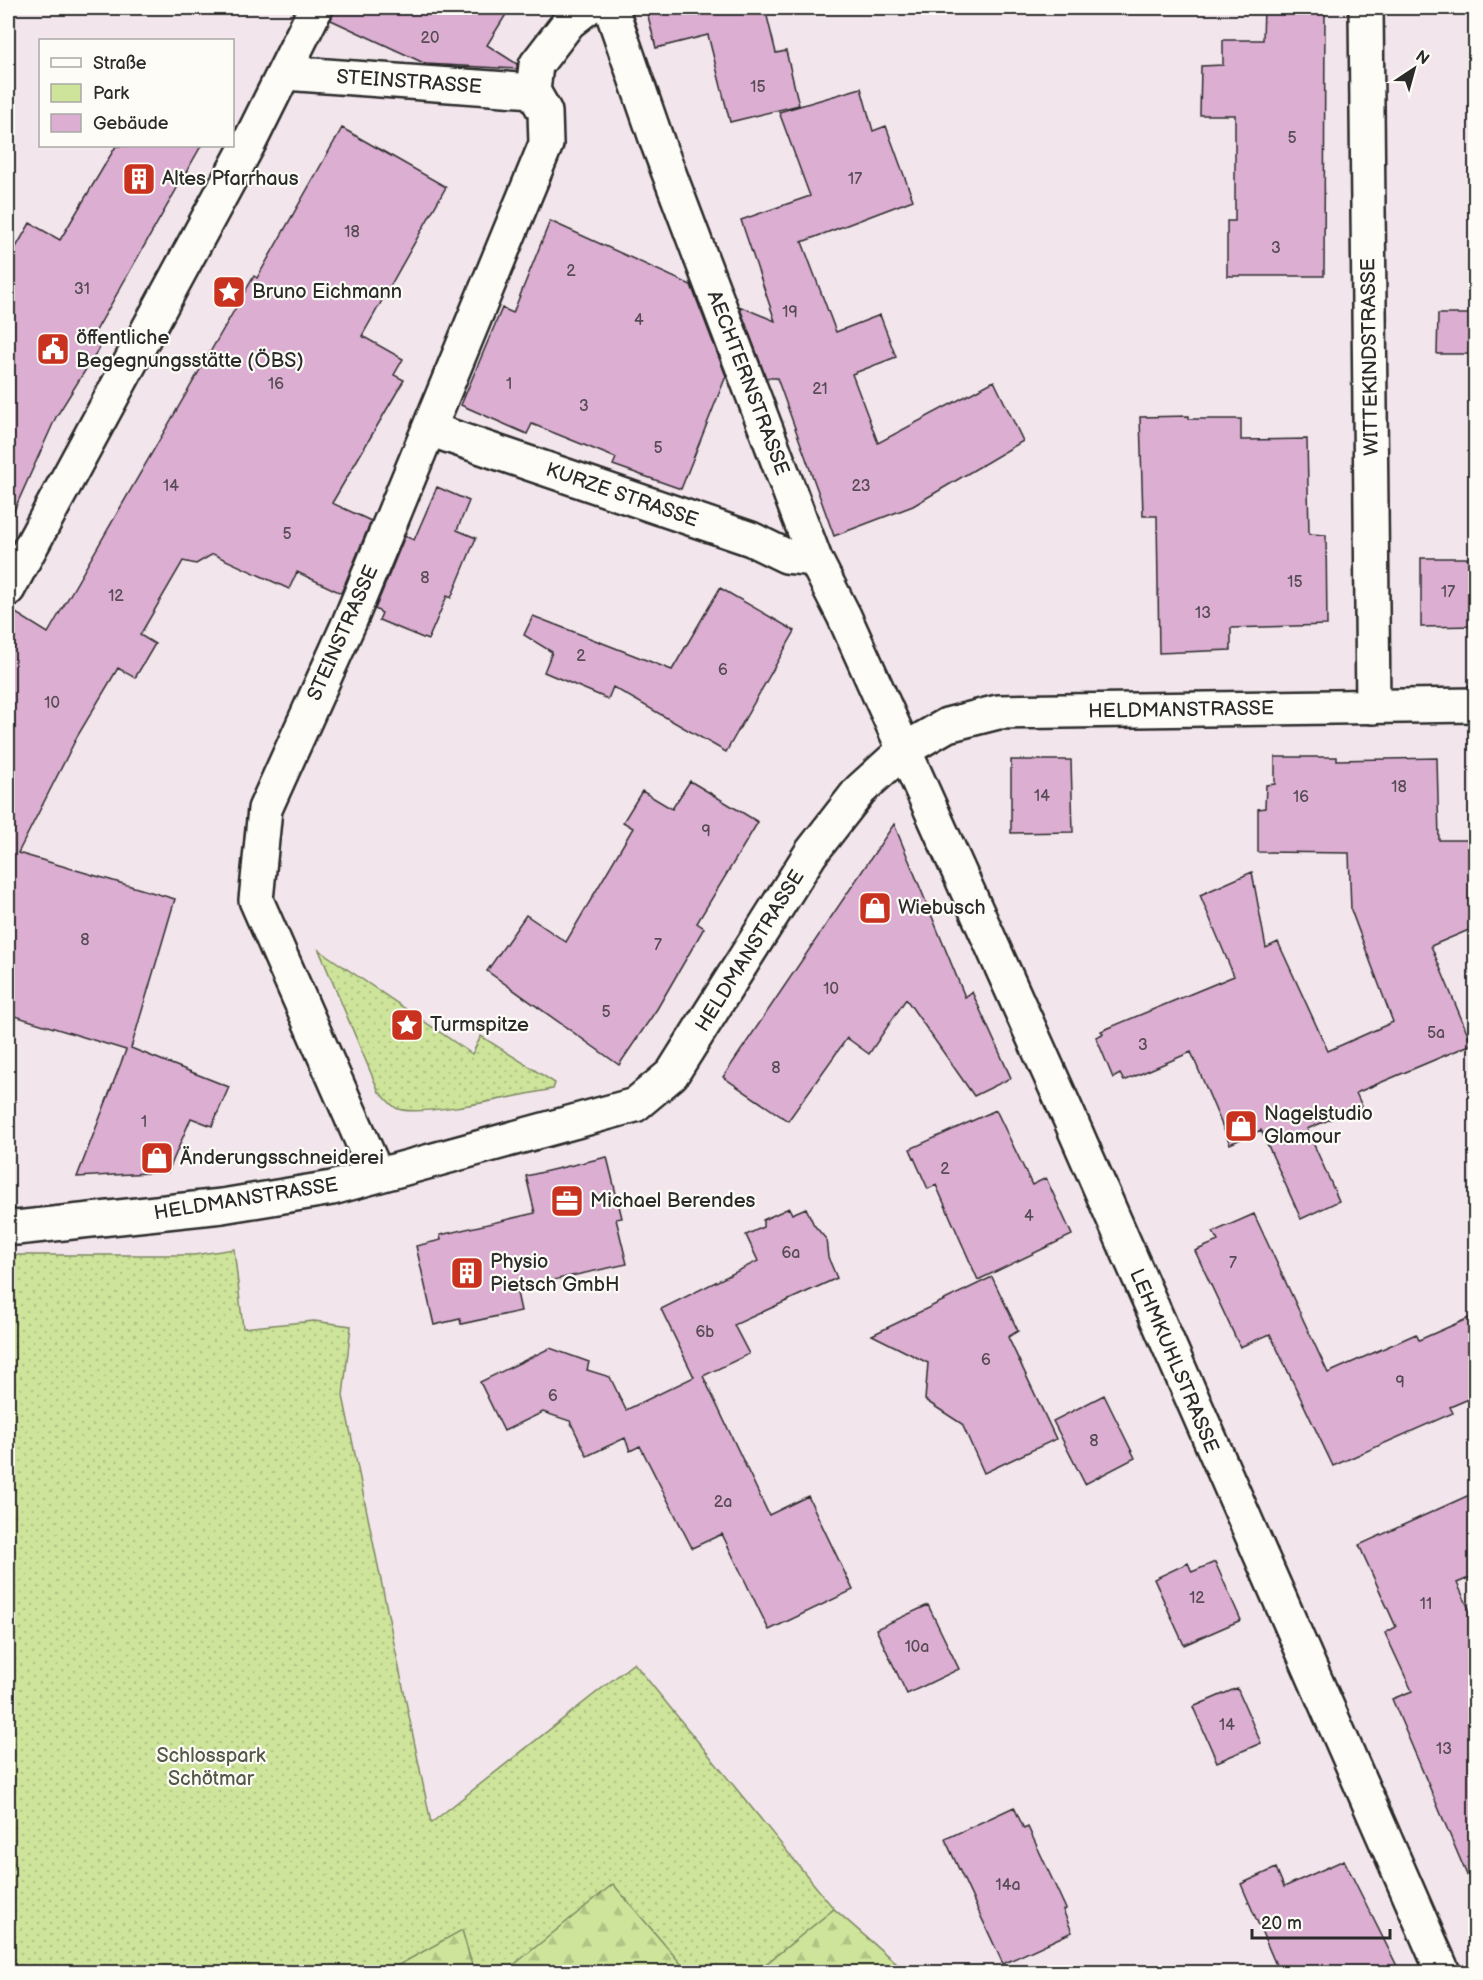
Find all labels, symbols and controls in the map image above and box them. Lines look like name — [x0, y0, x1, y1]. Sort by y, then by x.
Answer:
house number: 20 — [421, 29, 439, 48]
legend — [39, 39, 234, 147]
north arrow — [1384, 39, 1444, 99]
text: N — [1411, 47, 1432, 69]
text: Straße — [93, 53, 147, 74]
street label: STEINSTRASSE — [335, 65, 483, 99]
house number: 15 — [750, 78, 766, 97]
text: Park — [93, 83, 129, 104]
text: Gebäude — [93, 113, 169, 134]
house number: 5 — [1287, 129, 1297, 148]
building icon: Altes Pfarrhaus — [121, 161, 157, 197]
place label: Altes Pfarrhaus — [162, 167, 299, 191]
house number: 17 — [848, 170, 862, 189]
house number: 18 — [344, 223, 360, 242]
house number: 3 — [1271, 239, 1281, 258]
street label: WITTEKINDSTRASSE — [1356, 258, 1384, 456]
house number: 2 — [566, 262, 576, 281]
place icon: Bruno Eichmann — [211, 274, 247, 310]
house number: 31 — [74, 280, 90, 299]
place label: Bruno Eichmann — [252, 280, 402, 304]
street label: AECHTERNSTRASSE — [702, 287, 794, 479]
house number: 19 — [782, 303, 798, 322]
house number: 4 — [634, 311, 644, 330]
place label: öffentliche Begegnungsstätte (ÖBS) — [76, 326, 304, 373]
public building icon: öffentliche Begegnungsstätte (ÖBS) — [35, 331, 71, 367]
house number: 16 — [268, 375, 284, 394]
house number: 1 — [506, 375, 512, 394]
house number: 21 — [812, 380, 828, 399]
house number: 3 — [579, 397, 589, 416]
house number: 5 — [653, 439, 663, 458]
street label: KURZE STRASSE — [543, 458, 701, 532]
house number: 14 — [163, 477, 179, 496]
house number: 23 — [852, 477, 871, 496]
house number: 5 — [282, 525, 292, 544]
street label: STEINSTRASSE — [302, 562, 384, 704]
house number: 8 — [420, 569, 430, 588]
house number: 15 — [1287, 573, 1303, 592]
house number: 17 — [1441, 583, 1455, 602]
house number: 12 — [108, 587, 124, 606]
house number: 13 — [1195, 604, 1211, 623]
house number: 2 — [576, 647, 586, 666]
house number: 6 — [718, 661, 728, 680]
house number: 10 — [44, 694, 60, 713]
street label: HELDMANSTRASSE — [1088, 696, 1274, 724]
house number: 18 — [1391, 778, 1407, 797]
house number: 14 — [1034, 787, 1050, 806]
house number: 16 — [1293, 788, 1309, 807]
house number: 9 — [701, 822, 711, 841]
street label: HELDMANSTRASSE — [691, 866, 809, 1036]
shop icon: Wiebusch — [857, 890, 893, 926]
place label: Wiebusch — [898, 896, 986, 920]
house number: 8 — [80, 931, 90, 950]
house number: 7 — [654, 936, 662, 955]
house number: 10 — [823, 980, 839, 999]
house number: 5 — [601, 1003, 611, 1022]
place icon: Turmspitze — [389, 1007, 425, 1043]
place label: Turmspitze — [430, 1013, 529, 1037]
house number: 5a — [1427, 1024, 1445, 1043]
house number: 3 — [1138, 1036, 1148, 1055]
house number: 8 — [771, 1059, 781, 1078]
place label: Nagelstudio Glamour — [1264, 1102, 1373, 1149]
shop icon: Nagelstudio Glamour — [1223, 1108, 1259, 1144]
house number: 1 — [141, 1113, 147, 1132]
shop icon: Änderungsschneiderei — [139, 1140, 175, 1176]
place label: Änderungsschneiderei — [180, 1146, 384, 1170]
house number: 2 — [940, 1160, 950, 1179]
street label: HELDMANSTRASSE — [152, 1173, 340, 1225]
office icon: Michael Berendes — [549, 1183, 585, 1219]
place label: Michael Berendes — [590, 1189, 756, 1213]
house number: 4 — [1024, 1207, 1034, 1226]
house number: 6a — [782, 1244, 800, 1263]
place label: Physio Pietsch GmbH — [490, 1250, 620, 1297]
house number: 7 — [1229, 1254, 1237, 1273]
building icon: Physio Pietsch GmbH — [449, 1255, 485, 1291]
street label: LEHMKUHLSTRASSE — [1124, 1265, 1224, 1457]
house number: 6b — [696, 1323, 714, 1342]
house number: 6 — [981, 1351, 991, 1370]
house number: 9 — [1395, 1373, 1405, 1392]
house number: 6 — [548, 1387, 558, 1406]
house number: 8 — [1089, 1432, 1099, 1451]
house number: 2a — [714, 1493, 732, 1512]
house number: 12 — [1189, 1589, 1205, 1608]
house number: 11 — [1420, 1595, 1432, 1614]
house number: 10a — [905, 1638, 929, 1657]
house number: 14 — [1219, 1716, 1235, 1735]
house number: 13 — [1436, 1740, 1452, 1759]
park label: Schlosspark Schötmar — [156, 1744, 266, 1791]
house number: 14a — [995, 1876, 1021, 1895]
scale bar — [1252, 1902, 1390, 1940]
text: 20 m — [1261, 1913, 1302, 1934]

